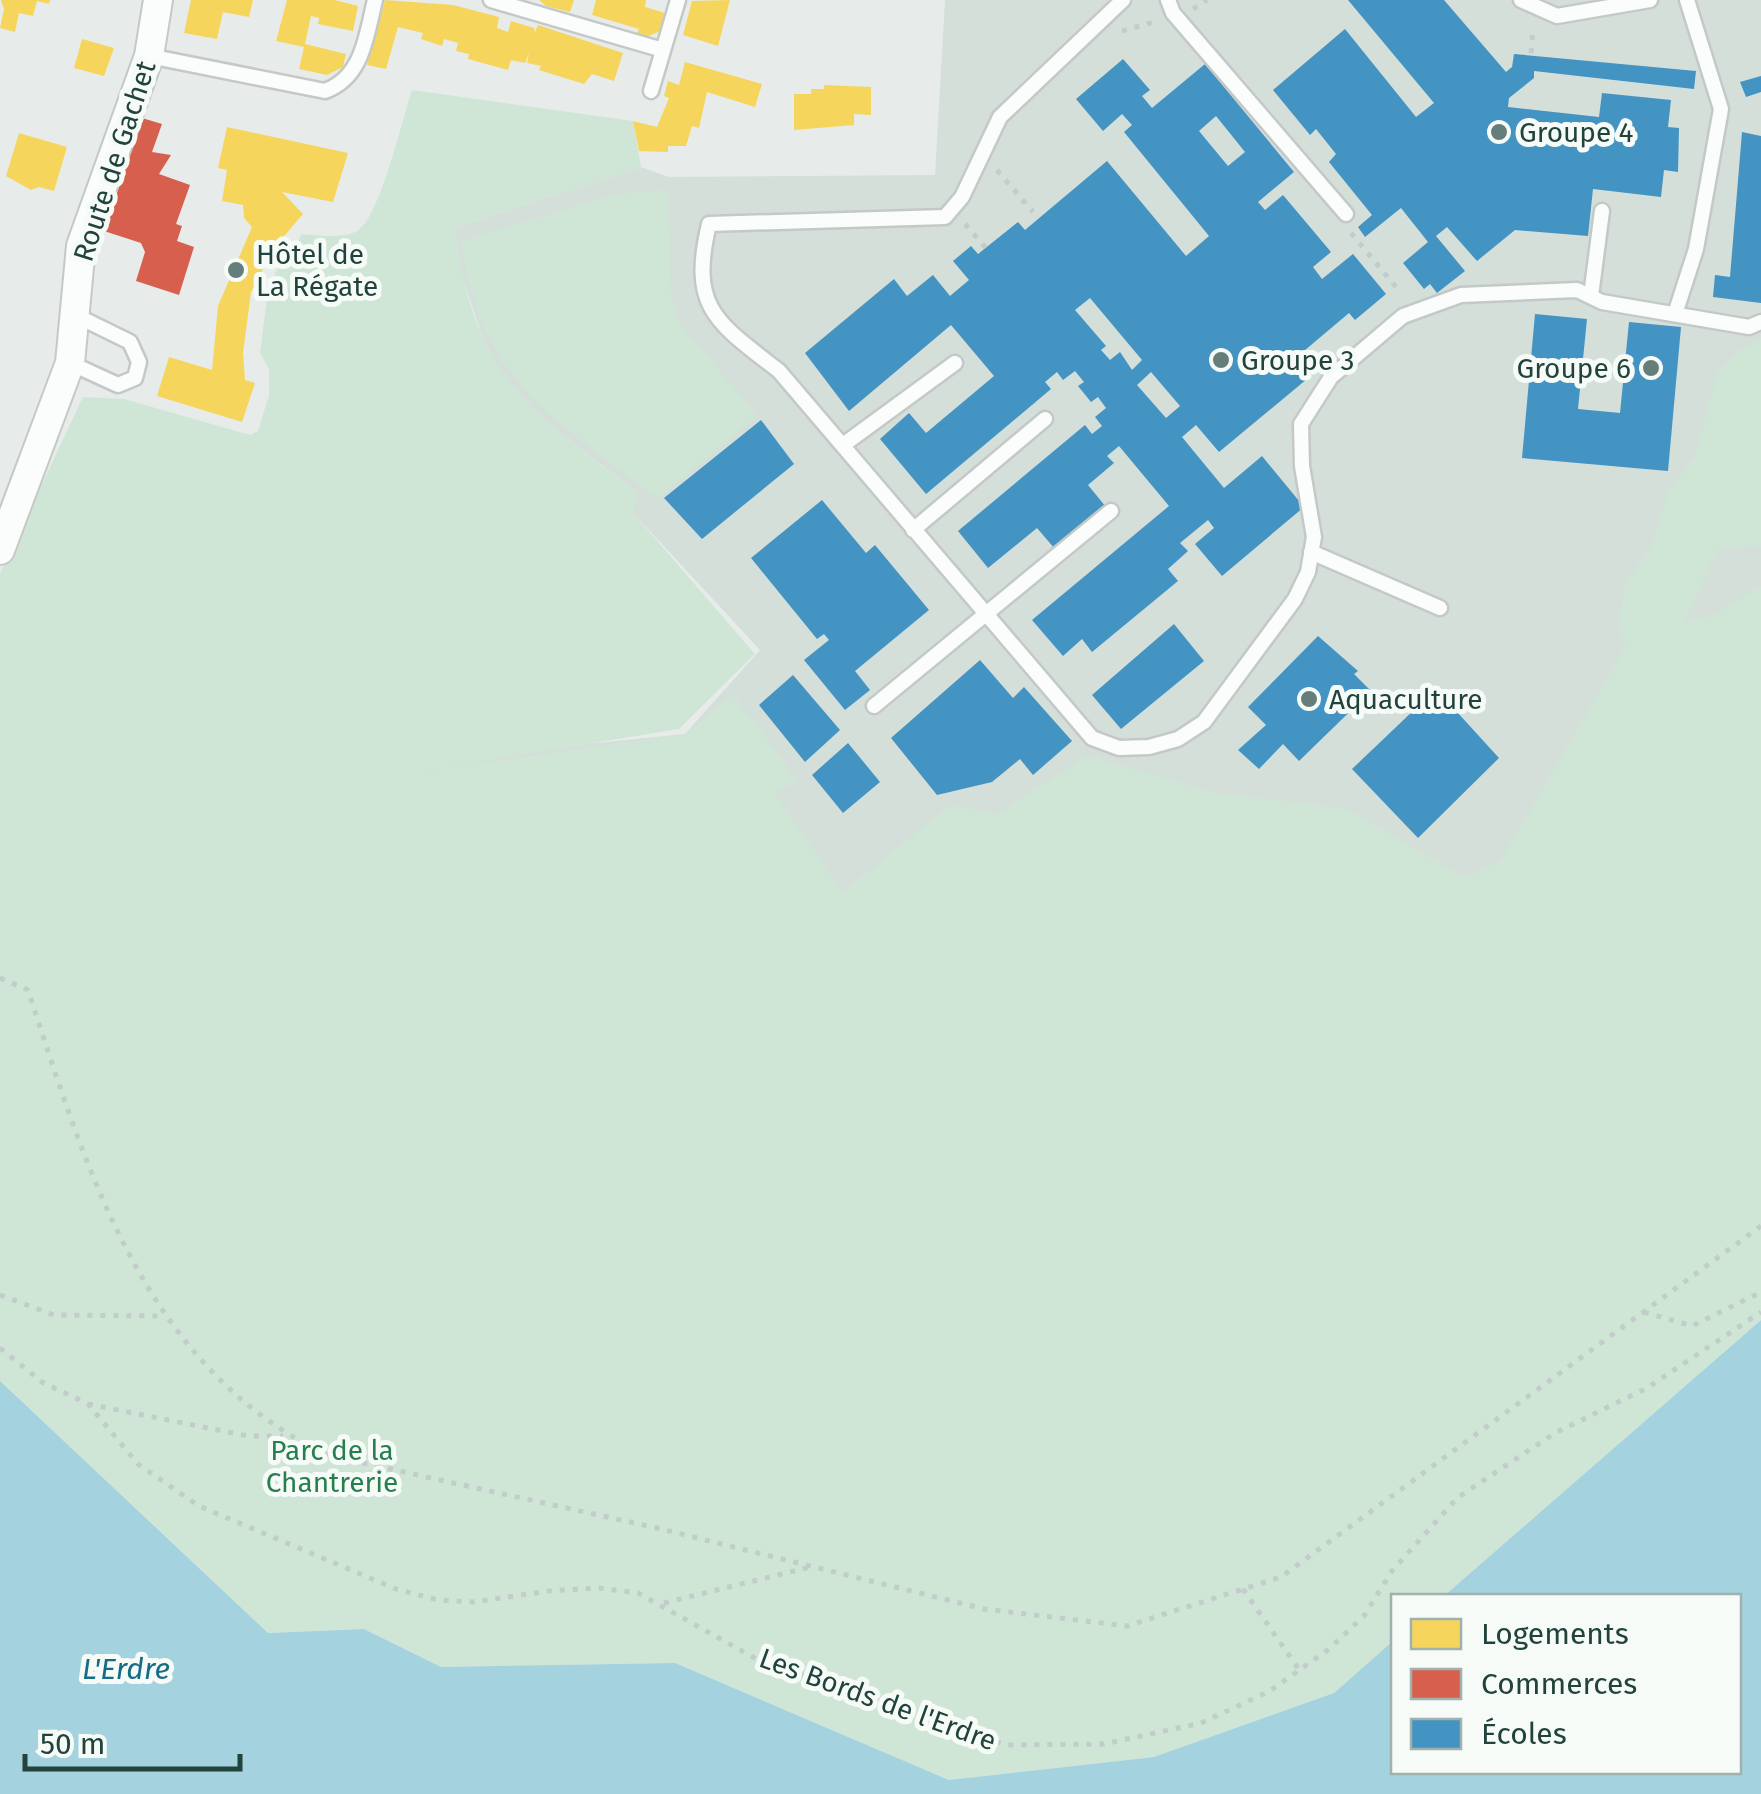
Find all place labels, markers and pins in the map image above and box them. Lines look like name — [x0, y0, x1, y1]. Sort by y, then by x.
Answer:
place label: Groupe 4 — [1519, 116, 1634, 149]
marker: Groupe 4 — [1488, 121, 1510, 143]
place label: Hôtel de La Régate — [256, 238, 378, 303]
marker: Hôtel de La Régate — [225, 259, 247, 281]
place label: Groupe 3 — [1241, 344, 1355, 377]
marker: Groupe 3 — [1210, 349, 1232, 371]
place label: Groupe 6 — [1516, 352, 1631, 385]
marker: Groupe 6 — [1640, 357, 1662, 379]
place label: Aquaculture — [1329, 683, 1483, 716]
marker: Aquaculture — [1298, 688, 1320, 710]

